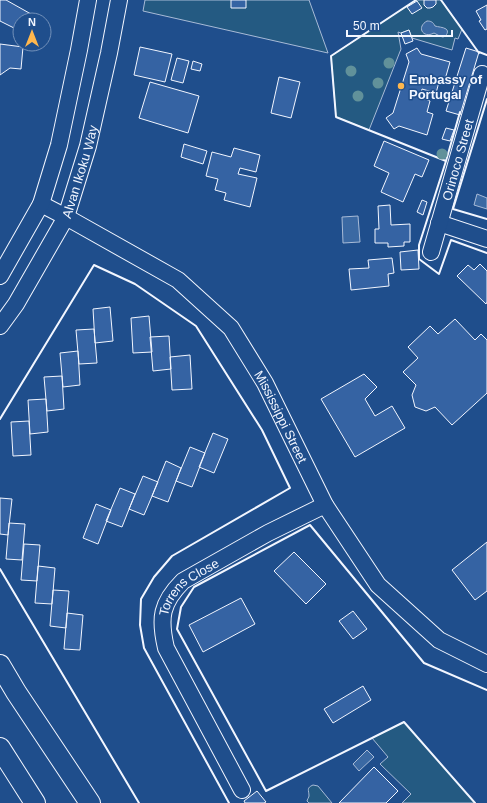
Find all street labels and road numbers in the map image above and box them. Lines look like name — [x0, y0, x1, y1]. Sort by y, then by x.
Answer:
street label: Orinoco Street — [439, 117, 476, 202]
street label: Alvan Ikoku Way — [59, 123, 100, 220]
street label: Mississippi Street — [252, 368, 311, 465]
street label: Torrens Close — [155, 555, 221, 617]

